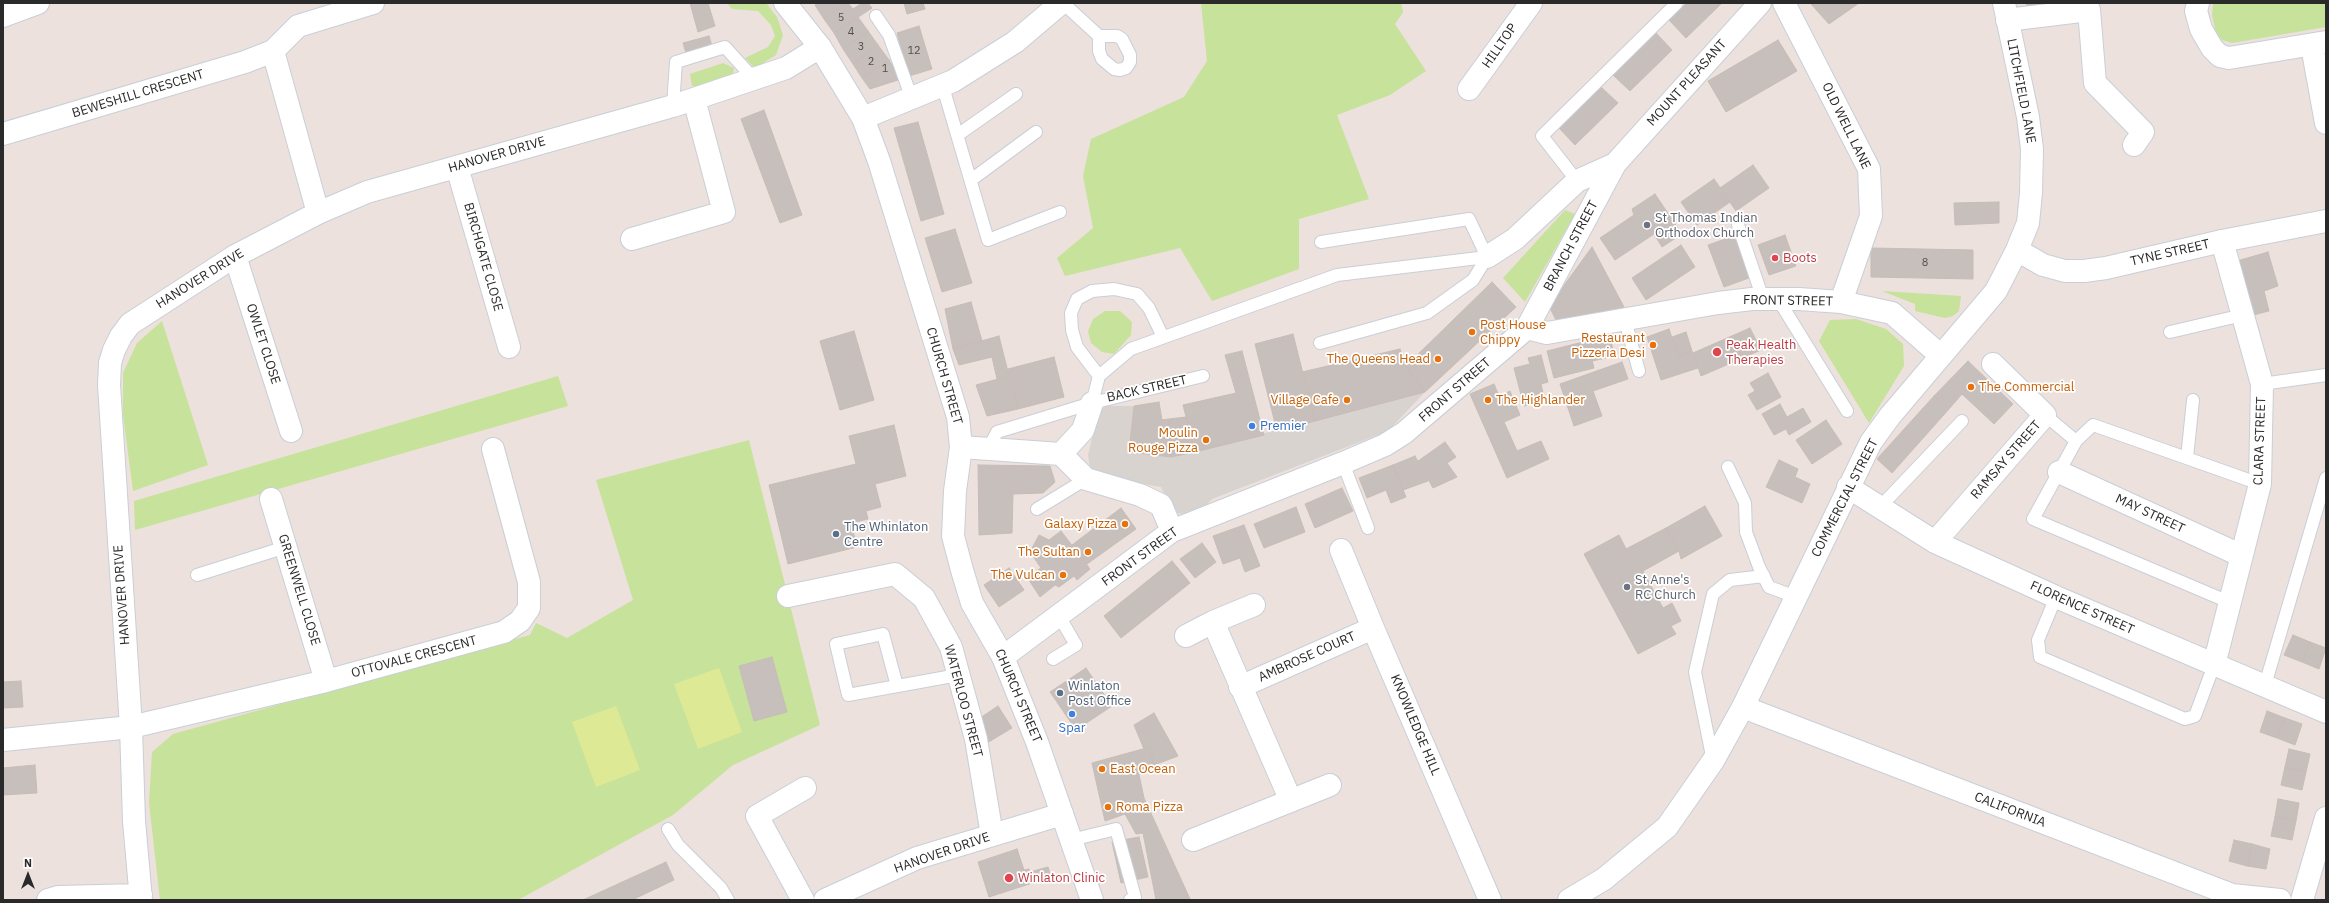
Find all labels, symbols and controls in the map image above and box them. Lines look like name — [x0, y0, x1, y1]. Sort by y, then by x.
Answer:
house number: 5 — [838, 11, 844, 25]
street label: HILLTOP — [1479, 21, 1521, 71]
house number: 4 — [848, 25, 854, 39]
street label: MOUNT PLEASANT — [1644, 37, 1730, 129]
street label: LITCHFIELD LANE — [2003, 37, 2039, 145]
house number: 3 — [858, 40, 864, 54]
house number: 12 — [907, 44, 921, 58]
house number: 2 — [868, 55, 874, 69]
house number: 1 — [882, 62, 888, 76]
street label: BEWESHILL CRESCENT — [70, 67, 206, 121]
street label: OLD WELL LANE — [1818, 80, 1874, 172]
street label: HANOVER DRIVE — [447, 134, 547, 176]
street label: BRANCH STREET — [1541, 198, 1601, 294]
street label: BIRCHGATE CLOSE — [460, 201, 506, 313]
place label: St Thomas Indian Orthodox Church — [1655, 210, 1758, 241]
marker: St Thomas Indian Orthodox Church — [1642, 220, 1652, 230]
street label: TYNE STREET — [2129, 236, 2211, 270]
street label: HANOVER DRIVE — [153, 246, 247, 312]
place label: Boots — [1783, 250, 1817, 266]
marker: Boots — [1770, 253, 1780, 263]
house number: 8 — [1922, 256, 1928, 270]
street label: FRONT STREET — [1743, 292, 1833, 310]
street label: OWLET CLOSE — [243, 302, 283, 386]
place label: Post House Chippy — [1480, 317, 1546, 348]
street label: CHURCH STREET — [923, 326, 965, 426]
marker: Post House Chippy — [1467, 327, 1477, 337]
place label: Restaurant Pizzeria Desi — [1571, 330, 1645, 361]
place label: Peak Health Therapies — [1726, 337, 1796, 368]
marker: Restaurant Pizzeria Desi — [1648, 340, 1658, 350]
marker: Peak Health Therapies — [1711, 346, 1723, 358]
place label: The Queens Head — [1327, 351, 1430, 367]
marker: The Queens Head — [1433, 354, 1443, 364]
street label: FRONT STREET — [1416, 355, 1494, 425]
street label: BACK STREET — [1105, 372, 1189, 406]
place label: The Commercial — [1979, 379, 2074, 395]
marker: The Commercial — [1966, 382, 1976, 392]
place label: Village Cafe — [1271, 392, 1339, 408]
place label: The Highlander — [1496, 392, 1585, 408]
marker: Village Cafe — [1342, 395, 1352, 405]
marker: The Highlander — [1483, 395, 1493, 405]
street label: CLARA STREET — [2251, 396, 2269, 486]
place label: Premier — [1260, 418, 1306, 434]
street label: RAMSAY STREET — [1968, 418, 2044, 502]
marker: Premier — [1247, 421, 1257, 431]
place label: Moulin Rouge Pizza — [1128, 425, 1198, 456]
marker: Moulin Rouge Pizza — [1201, 435, 1211, 445]
street label: COMMERCIAL STREET — [1808, 436, 1882, 560]
street label: MAY STREET — [2113, 491, 2187, 537]
place label: Galaxy Pizza — [1044, 516, 1117, 532]
place label: The Whinlaton Centre — [844, 519, 928, 550]
marker: Galaxy Pizza — [1120, 519, 1130, 529]
street label: FRONT STREET — [1099, 524, 1181, 590]
marker: The Whinlaton Centre — [831, 529, 841, 539]
street label: GREENWELL CLOSE — [275, 532, 323, 648]
street label: HANOVER DRIVE — [111, 544, 133, 646]
place label: The Sultan — [1018, 544, 1080, 560]
marker: The Sultan — [1083, 547, 1093, 557]
place label: The Vulcan — [991, 567, 1055, 583]
marker: The Vulcan — [1058, 570, 1068, 580]
place label: St Anne's RC Church — [1635, 572, 1696, 603]
street label: FLORENCE STREET — [2028, 578, 2136, 638]
marker: St Anne's RC Church — [1622, 582, 1632, 592]
street label: AMBROSE COURT — [1256, 629, 1358, 685]
street label: OTTOVALE CRESCENT — [349, 633, 479, 681]
street label: WATERLOO STREET — [940, 643, 986, 759]
street label: CHURCH STREET — [991, 647, 1045, 745]
street label: KNOWLEDGE HILL — [1387, 672, 1443, 778]
place label: Winlaton Post Office — [1068, 678, 1131, 709]
marker: Winlaton Post Office — [1055, 688, 1065, 698]
marker: Spar — [1067, 709, 1077, 719]
place label: Spar — [1059, 720, 1085, 736]
place label: East Ocean — [1110, 761, 1176, 777]
marker: East Ocean — [1097, 764, 1107, 774]
street label: CALIFORNIA — [1972, 789, 2048, 831]
place label: Roma Pizza — [1116, 799, 1183, 815]
marker: Roma Pizza — [1103, 802, 1113, 812]
street label: HANOVER DRIVE — [892, 829, 992, 877]
north arrow — [8, 855, 48, 895]
text: N — [24, 856, 32, 870]
place label: Winlaton Clinic — [1018, 870, 1105, 886]
marker: Winlaton Clinic — [1003, 872, 1015, 884]

